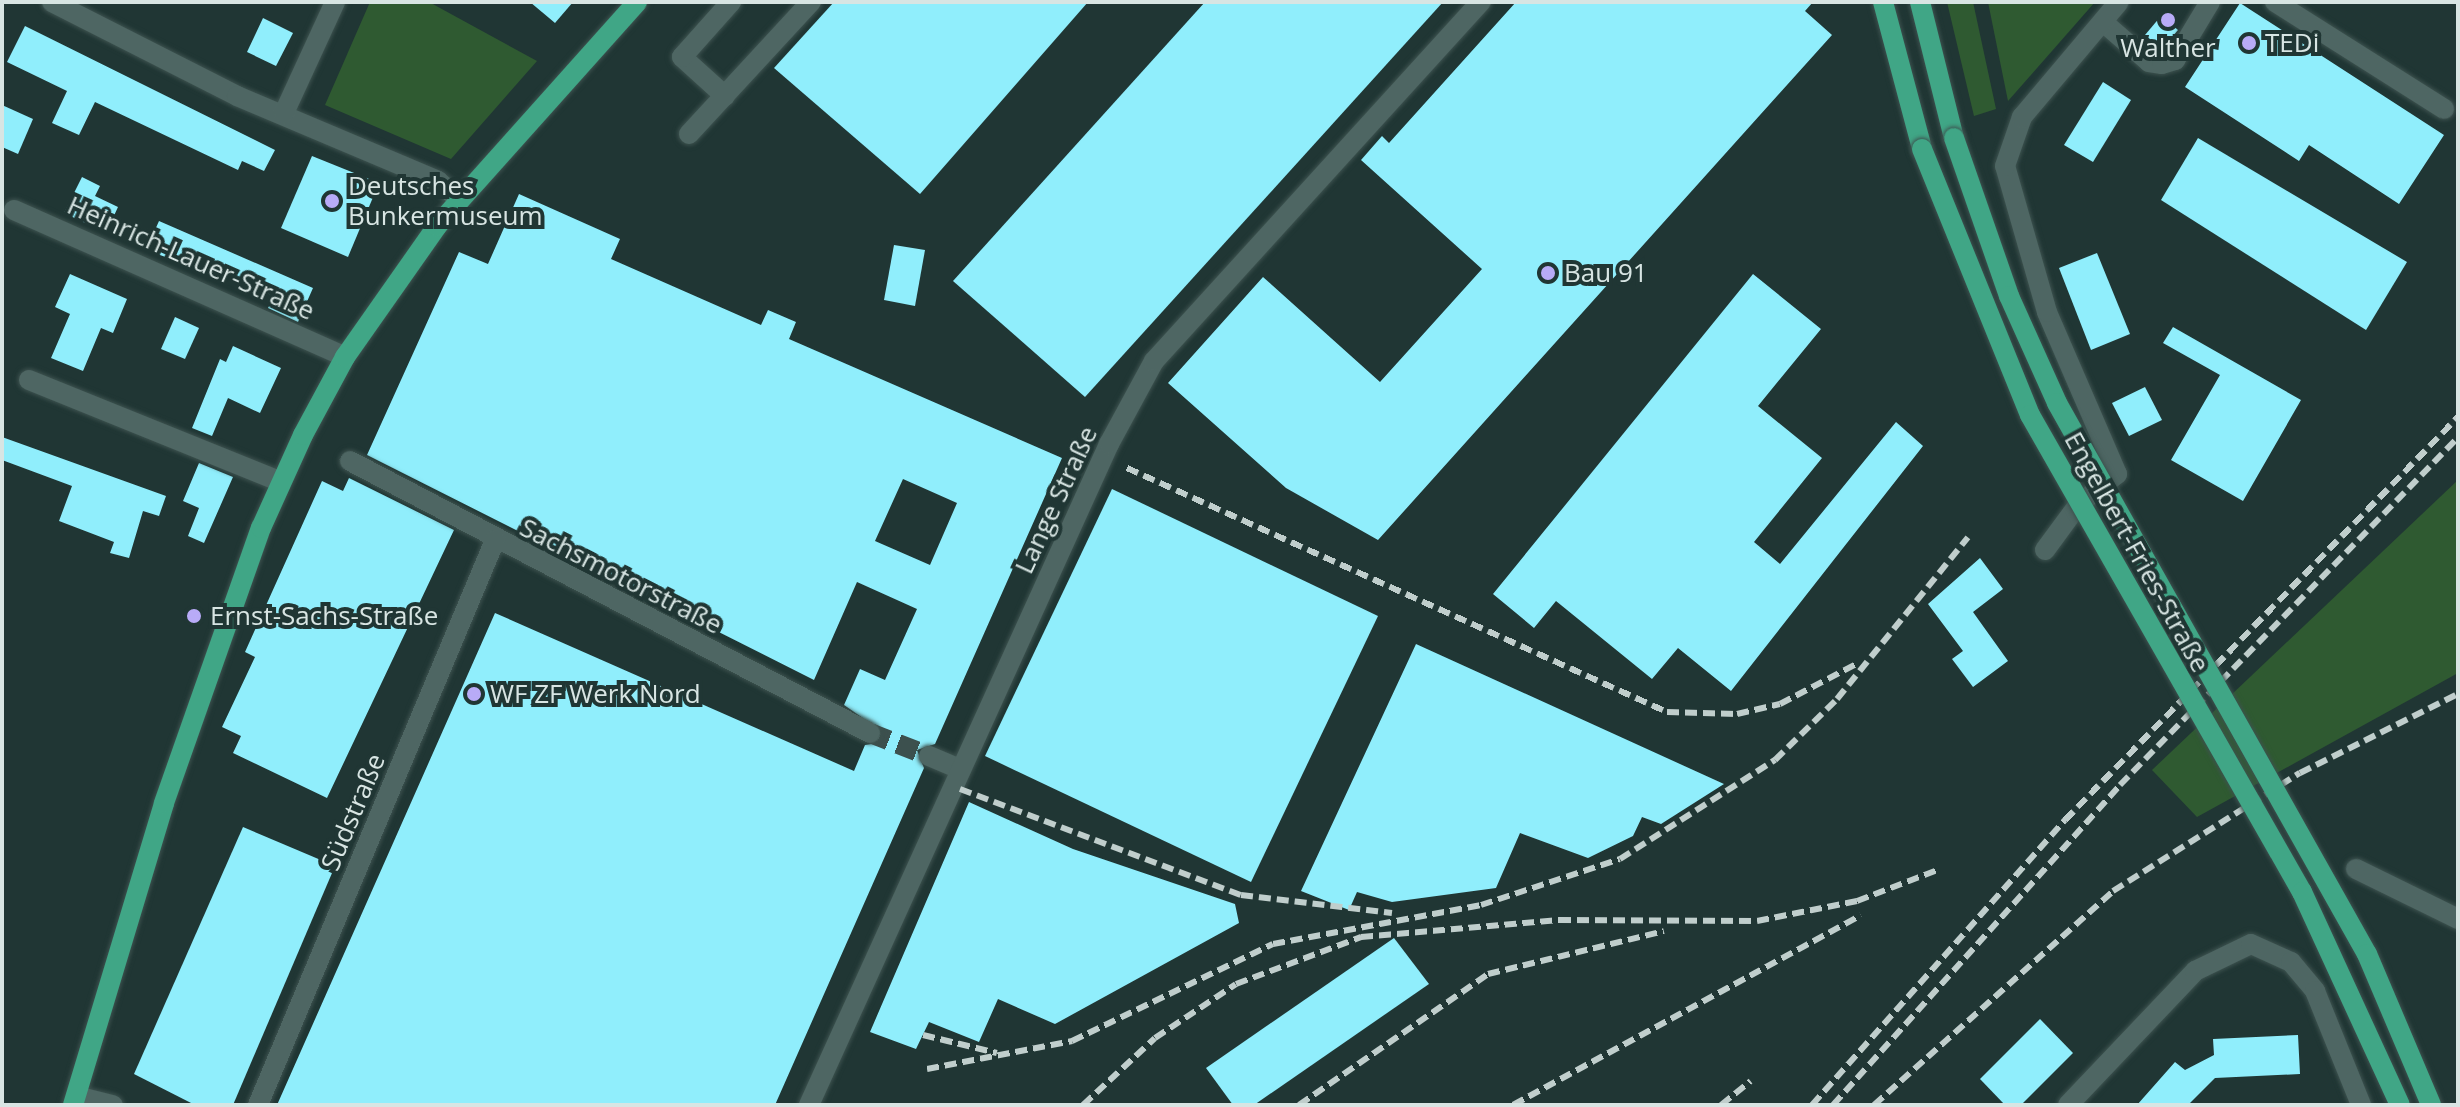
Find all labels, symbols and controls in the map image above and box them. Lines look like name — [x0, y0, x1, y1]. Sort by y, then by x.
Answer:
marker: Walther — [2159, 11, 2177, 29]
place label: TEDi — [2265, 27, 2319, 59]
place label: Walther — [2120, 32, 2216, 64]
marker: TEDi — [2240, 34, 2258, 52]
place label: Deutsches Bunkermuseum — [348, 170, 543, 232]
street label: Heinrich-Lauer-Straße — [63, 189, 319, 327]
marker: Deutsches Bunkermuseum — [323, 192, 341, 210]
place label: Bau 91 — [1564, 257, 1648, 289]
marker: Bau 91 — [1539, 264, 1557, 282]
street label: Lange Straße — [1008, 421, 1104, 579]
street label: Engelbert-Fries-Straße — [2058, 426, 2216, 678]
street label: Sachsmotorstraße — [515, 512, 727, 640]
place label: Ernst-Sachs-Straße — [210, 600, 438, 632]
marker: Ernst-Sachs-Straße — [185, 607, 203, 625]
place label: WF ZF Werk Nord — [490, 678, 701, 710]
marker: WF ZF Werk Nord — [465, 685, 483, 703]
street label: Südstraße — [314, 749, 392, 875]

